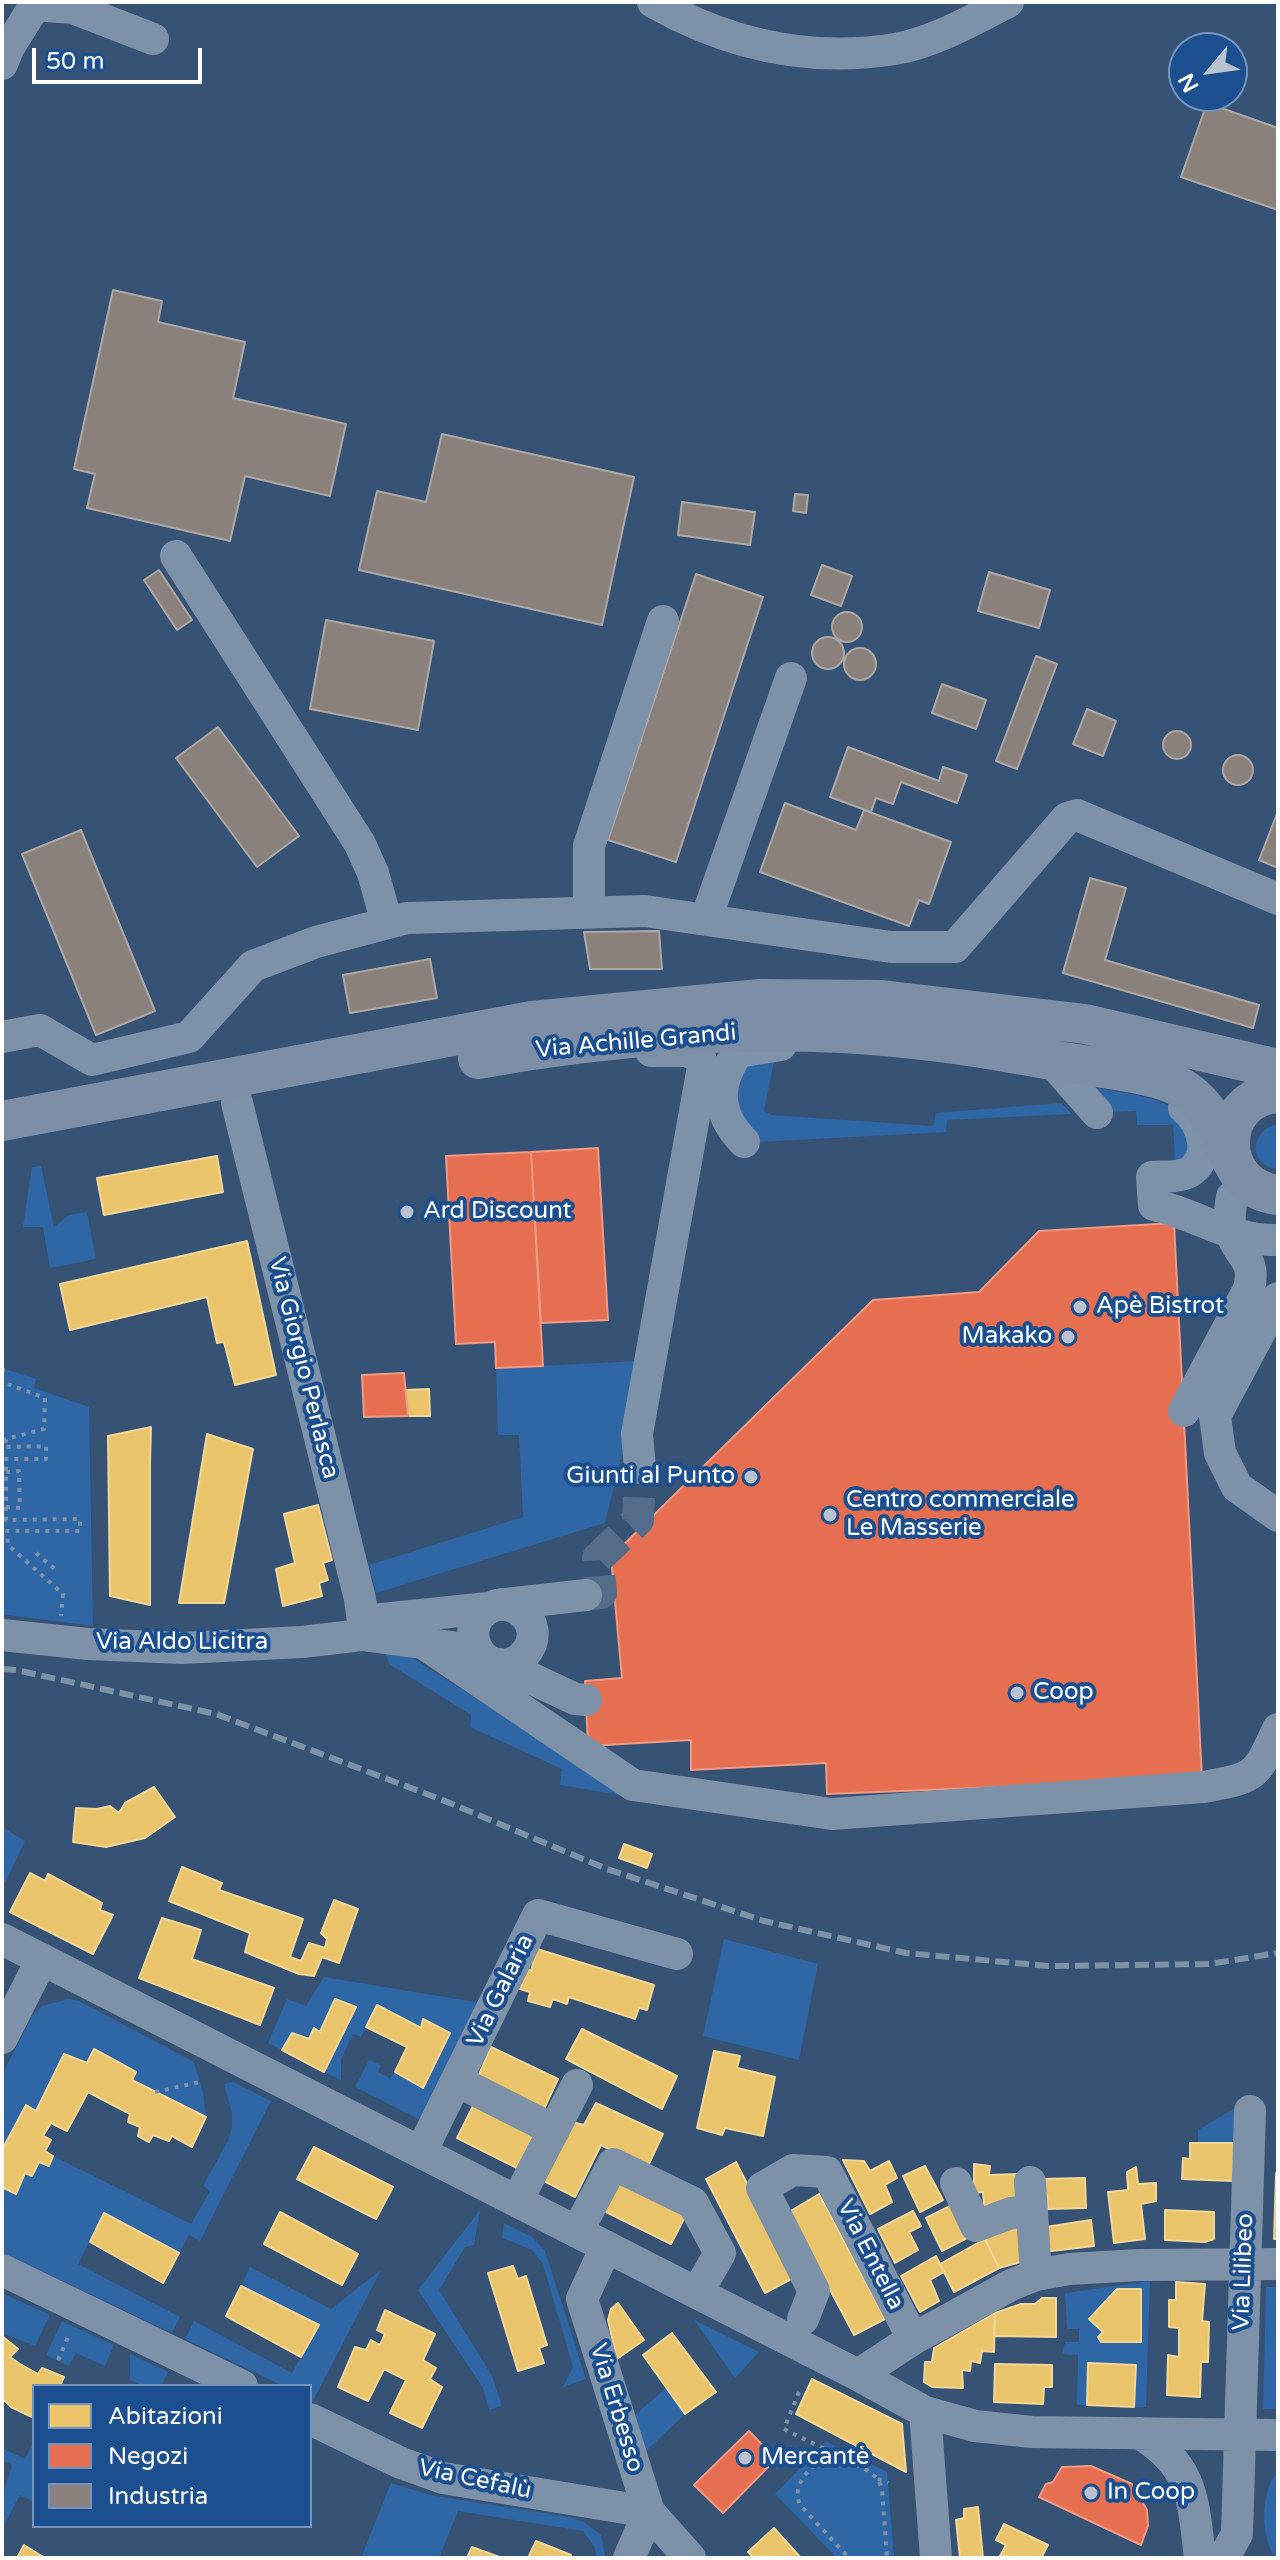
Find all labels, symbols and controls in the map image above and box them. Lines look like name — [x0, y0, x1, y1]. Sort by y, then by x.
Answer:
scale bar — [36, 32, 206, 82]
north arrow — [1168, 32, 1248, 112]
text: 50 m — [46, 47, 104, 76]
text: N — [1173, 69, 1204, 97]
street label: Via Achille Grandi — [534, 1019, 738, 1065]
place label: Ard Discount — [423, 1198, 572, 1226]
marker: Ard Discount — [398, 1203, 416, 1221]
street label: Via Giorgio Perlasca — [262, 1254, 344, 1482]
place label: Apè Bistrot — [1096, 1293, 1224, 1321]
marker: Apè Bistrot — [1071, 1298, 1089, 1316]
place label: Makako — [962, 1323, 1052, 1351]
marker: Makako — [1059, 1328, 1077, 1346]
place label: Giunti al Punto — [566, 1463, 735, 1491]
marker: Giunti al Punto — [742, 1468, 760, 1486]
place label: Centro commerciale Le Masserie — [846, 1487, 1075, 1543]
marker: Centro commerciale Le Masserie — [821, 1506, 839, 1524]
street label: Via Aldo Licitra — [96, 1629, 268, 1657]
place label: Coop — [1033, 1679, 1094, 1707]
marker: Coop — [1008, 1684, 1026, 1702]
street label: Via Galaria — [461, 1930, 541, 2052]
street label: Via Entella — [830, 2195, 910, 2315]
street label: Via Lilibeo — [1228, 2213, 1260, 2331]
street label: Via Erbesso — [583, 2340, 649, 2476]
legend — [32, 2384, 312, 2528]
text: Abitazioni — [108, 2402, 223, 2431]
text: Negozi — [108, 2442, 188, 2471]
place label: Mercantè — [761, 2444, 869, 2472]
marker: Mercantè — [736, 2449, 754, 2467]
street label: Via Cefalù — [416, 2454, 534, 2506]
place label: In Coop — [1107, 2479, 1195, 2507]
text: Industria — [108, 2482, 208, 2511]
marker: In Coop — [1082, 2484, 1100, 2502]

